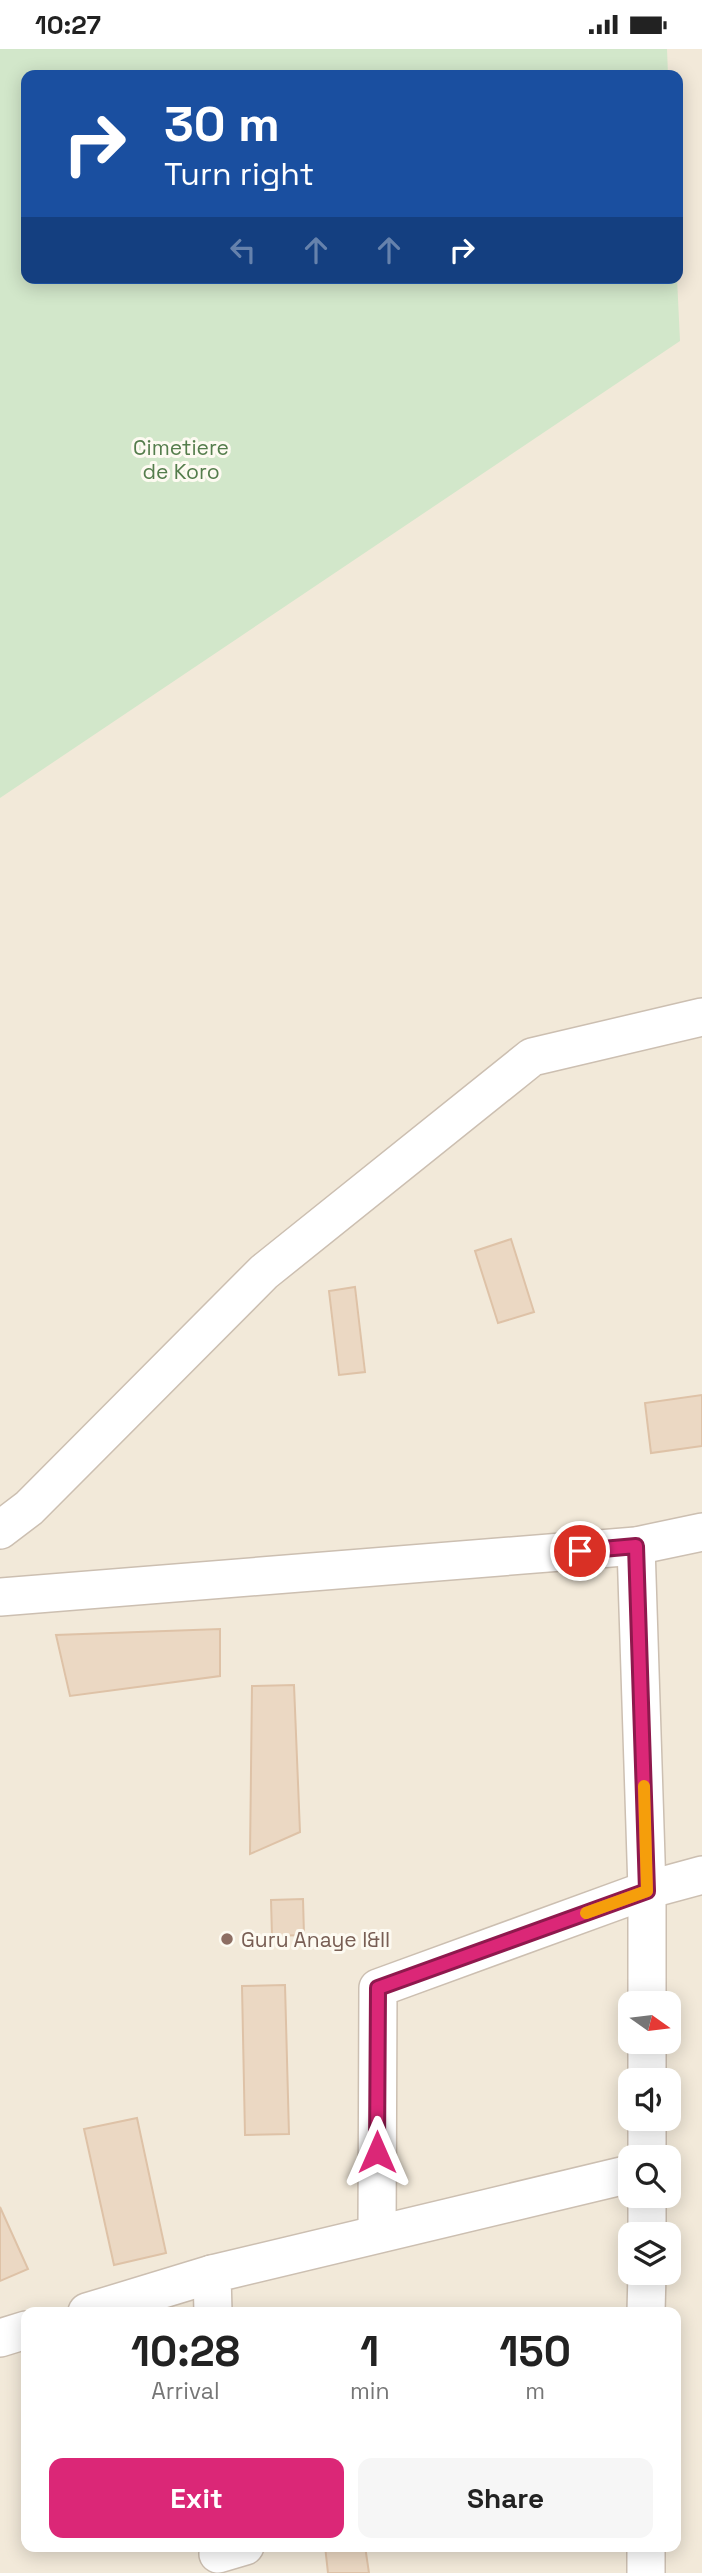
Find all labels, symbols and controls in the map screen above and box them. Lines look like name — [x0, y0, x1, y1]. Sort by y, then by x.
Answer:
text: 10:27 — [35, 8, 101, 42]
text: 30 m — [164, 93, 280, 155]
icon: right — [49, 98, 140, 189]
text: Turn right — [164, 154, 314, 194]
icon: left — [224, 231, 262, 269]
icon: ahead — [297, 231, 335, 269]
icon: ahead — [370, 231, 408, 269]
icon: right — [443, 231, 481, 269]
park label: Cimetiere de Koro — [133, 434, 229, 485]
pin — [550, 1521, 610, 1581]
icon: arrive — [561, 1532, 599, 1570]
place label: Guru Anaye I&II — [241, 1926, 390, 1953]
marker: Guru Anaye I&II — [219, 1931, 235, 1947]
north arrow — [618, 1991, 681, 2055]
map controls — [618, 1991, 681, 2285]
button: sound — [618, 2068, 681, 2131]
position arrow — [340, 2115, 414, 2189]
button: search — [618, 2145, 681, 2208]
button: layers — [618, 2222, 681, 2285]
text: 10:28 — [131, 2325, 240, 2378]
text: 1 — [360, 2325, 379, 2378]
text: 150 — [500, 2325, 571, 2378]
text: Arrival — [151, 2376, 220, 2406]
text: min — [350, 2376, 389, 2406]
text: m — [525, 2376, 545, 2406]
button: Exit — [49, 2458, 344, 2538]
button: Share — [358, 2458, 653, 2538]

